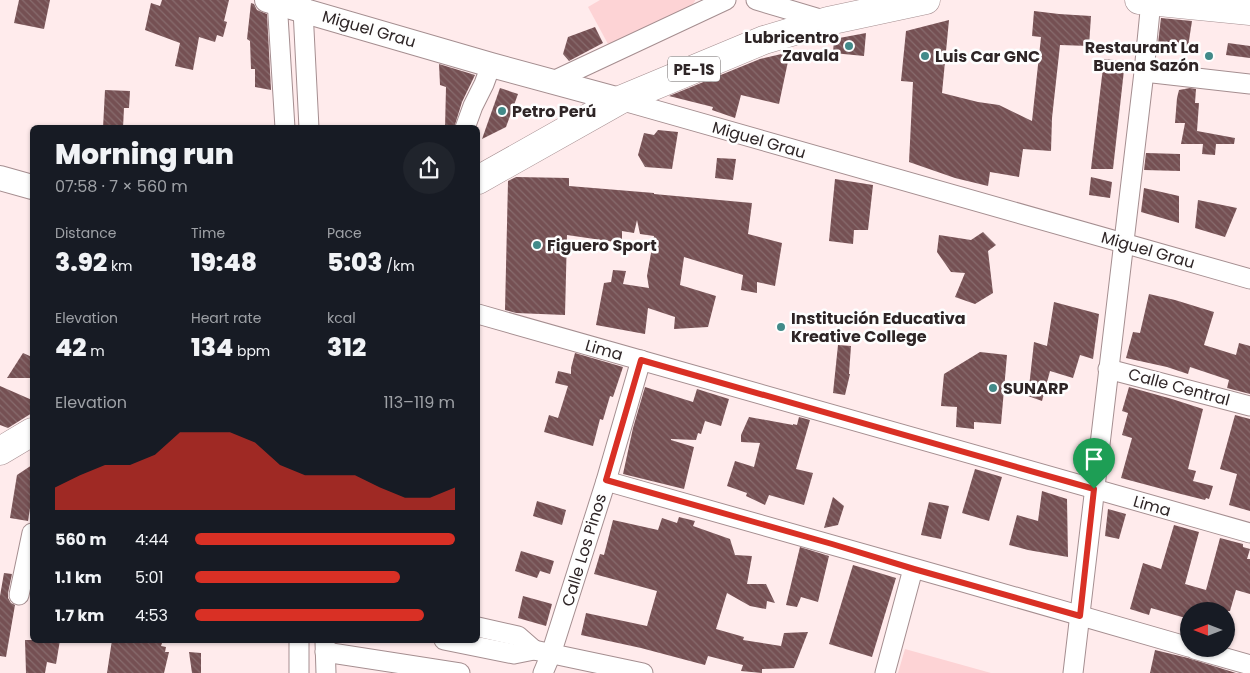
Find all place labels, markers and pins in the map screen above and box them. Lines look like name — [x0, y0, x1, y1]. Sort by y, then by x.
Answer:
place label: Lubricentro Zavala — [744, 26, 839, 67]
place label: Restaurant La Buena Sazón — [1085, 36, 1199, 77]
marker: Lubricentro Zavala — [843, 40, 855, 52]
place label: Luis Car GNC — [935, 45, 1040, 68]
marker: Luis Car GNC — [919, 50, 931, 62]
marker: Restaurant La Buena Sazón — [1203, 50, 1215, 62]
place label: Petro Perú — [512, 100, 596, 123]
marker: Petro Perú — [496, 105, 508, 117]
place label: Figuero Sport — [547, 234, 657, 257]
marker: Figuero Sport — [531, 239, 543, 251]
place label: Institución Educativa Kreative College — [791, 307, 966, 348]
marker: Institución Educativa Kreative College — [775, 321, 787, 333]
place label: SUNARP — [1003, 377, 1068, 400]
marker: SUNARP — [987, 382, 999, 394]
pin — [1073, 438, 1115, 489]

